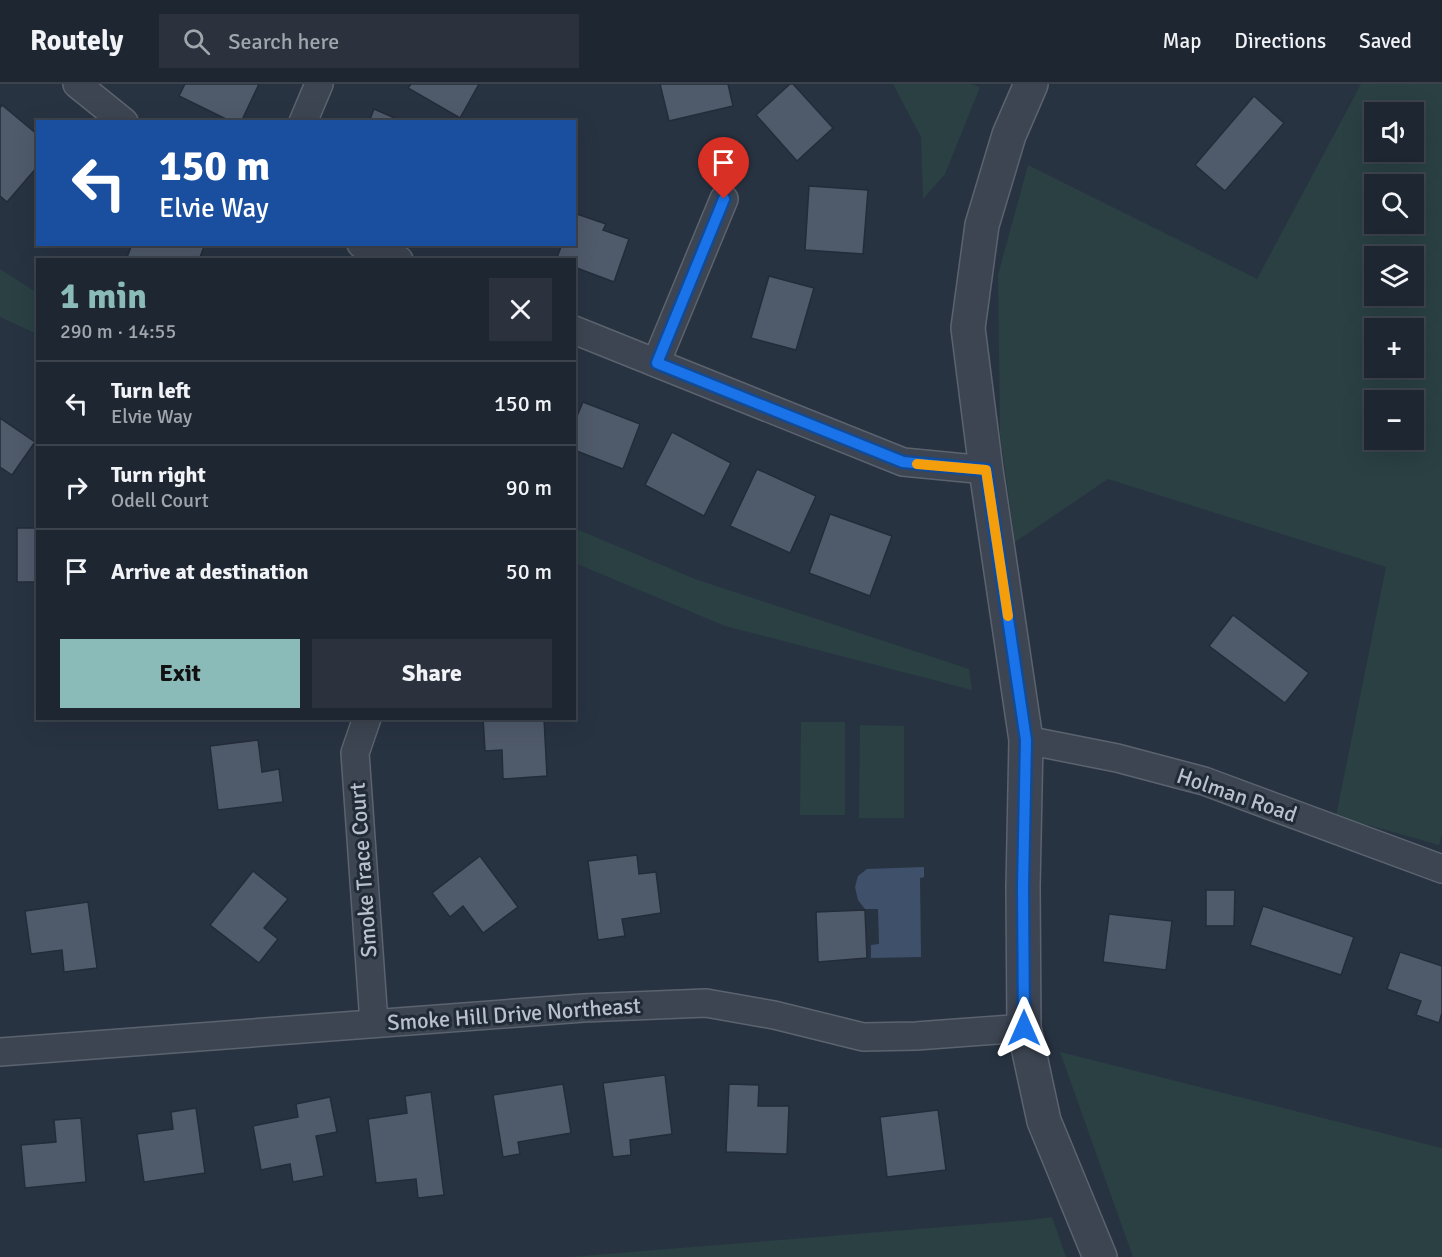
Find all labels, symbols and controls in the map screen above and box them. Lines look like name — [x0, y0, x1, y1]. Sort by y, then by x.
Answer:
search box — [159, 14, 579, 68]
text: Routely — [30, 24, 123, 58]
icon: search — [180, 25, 213, 58]
text: Search here — [228, 28, 339, 55]
text: Map — [1163, 28, 1201, 54]
text: Directions — [1234, 28, 1326, 54]
text: Saved — [1359, 28, 1412, 54]
map controls — [1364, 102, 1424, 450]
button: sound — [1364, 102, 1424, 162]
pin — [698, 137, 749, 199]
text: 150 m — [159, 141, 270, 192]
icon: left — [60, 144, 138, 222]
icon: arrive — [707, 146, 740, 179]
button: search — [1364, 174, 1424, 234]
text: Elvie Way — [159, 192, 269, 225]
button: layers — [1364, 246, 1424, 306]
text: 1 min — [60, 274, 147, 319]
button: close — [489, 278, 552, 341]
button: + — [1364, 318, 1424, 378]
text: 290 m · 14:55 — [60, 319, 176, 344]
text: Turn left — [111, 377, 191, 404]
icon: left — [60, 387, 93, 420]
text: 150 m — [494, 390, 552, 417]
button: − — [1364, 390, 1424, 450]
text: Elvie Way — [111, 404, 192, 429]
text: Turn right — [111, 461, 206, 488]
icon: right — [60, 471, 93, 504]
text: 90 m — [506, 474, 552, 501]
text: Odell Court — [111, 488, 209, 513]
icon: arrive — [60, 555, 93, 588]
text: Arrive at destination — [111, 558, 308, 585]
text: 50 m — [506, 558, 552, 585]
button: Exit — [60, 639, 300, 708]
button: Share — [312, 639, 552, 708]
street label: Holman Road — [1173, 762, 1301, 828]
street label: Smoke Trace Court — [343, 781, 383, 958]
street label: Smoke Hill Drive Northeast — [386, 992, 642, 1036]
position arrow — [992, 996, 1056, 1060]

